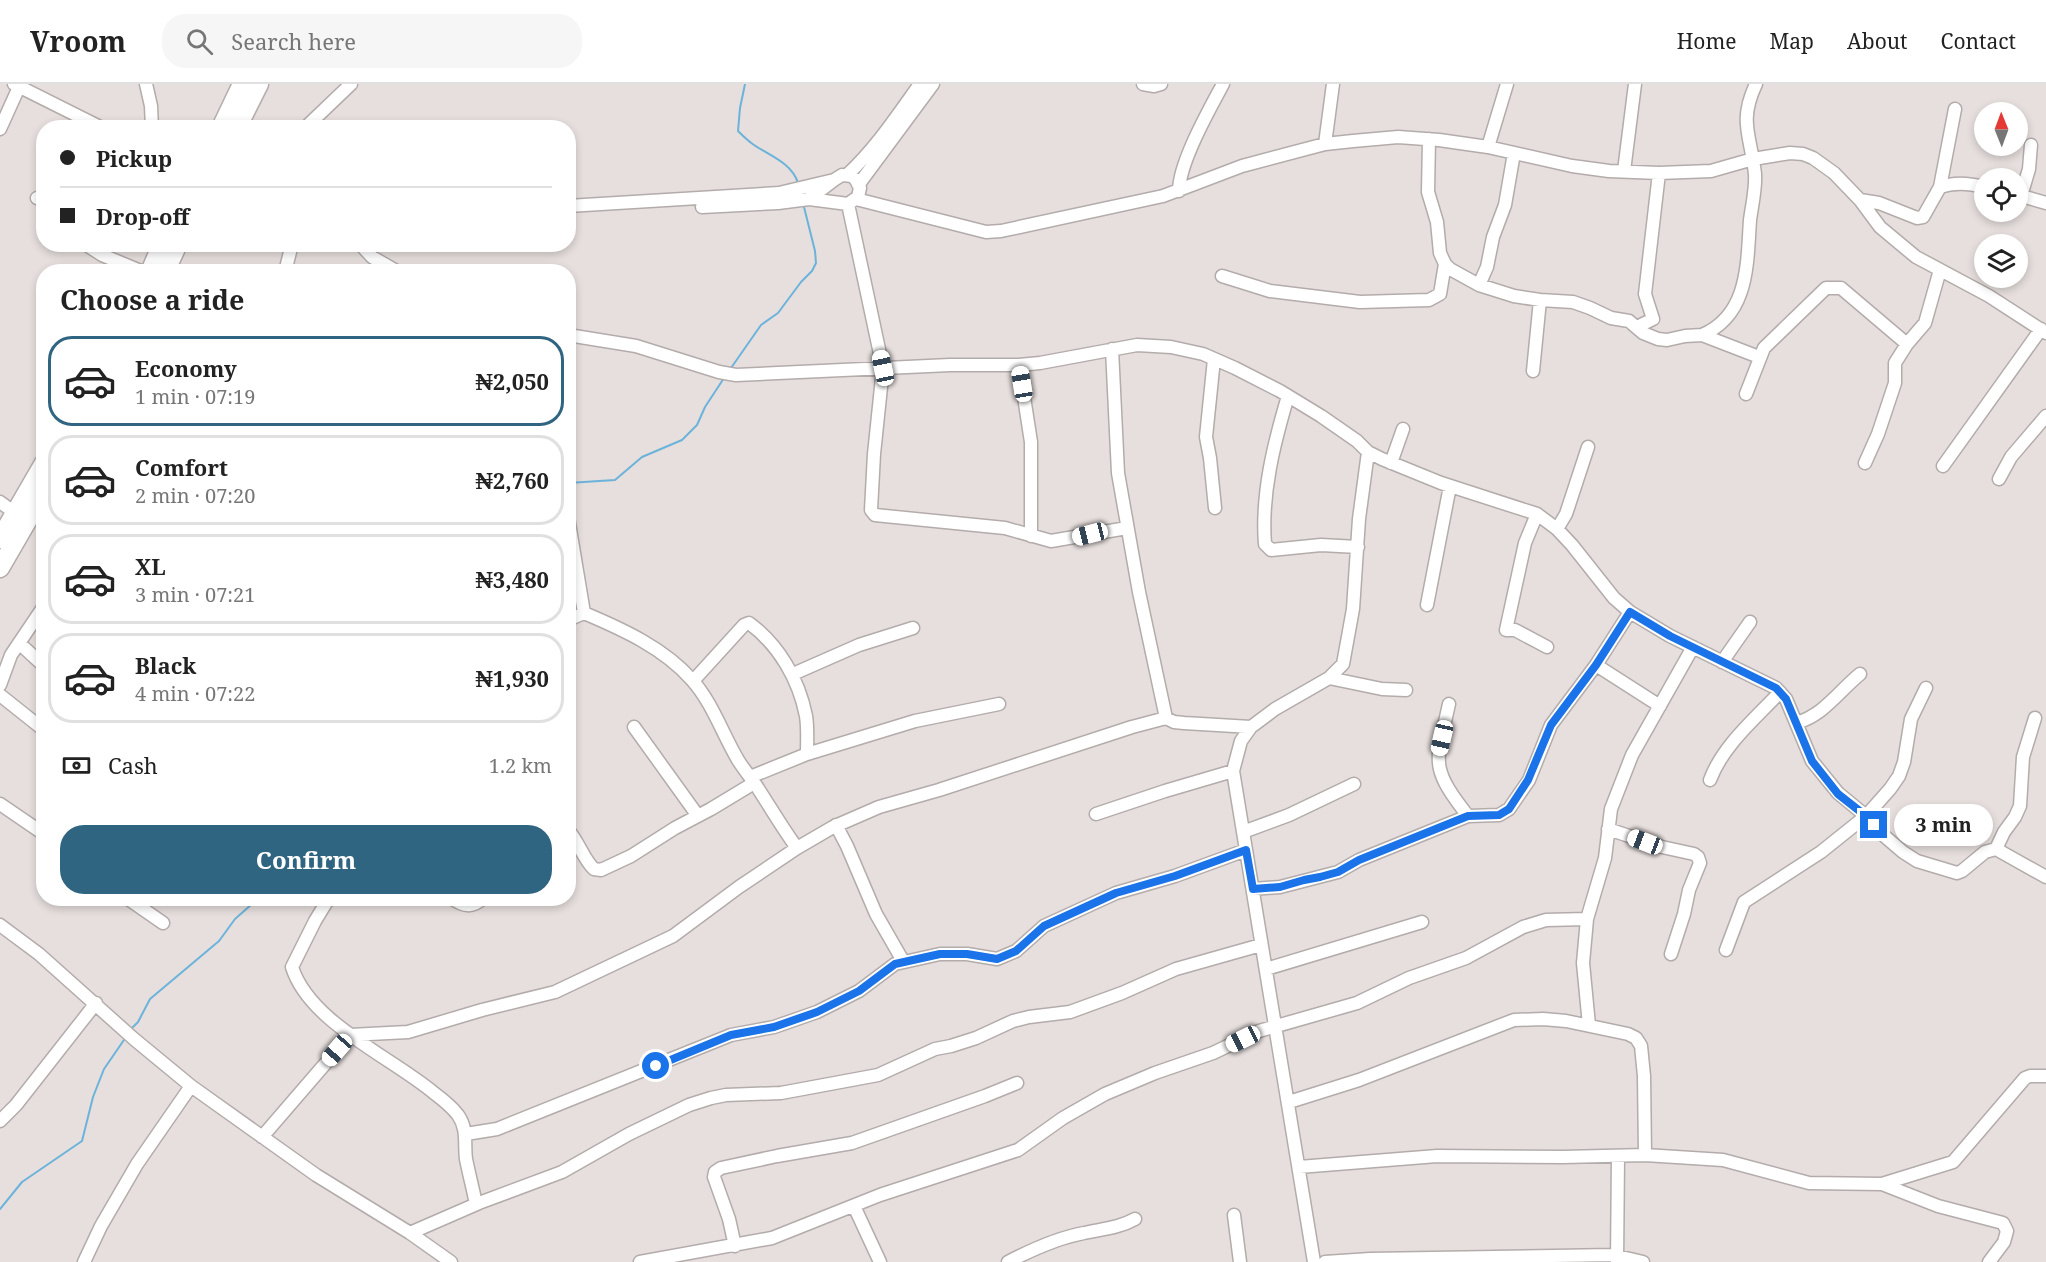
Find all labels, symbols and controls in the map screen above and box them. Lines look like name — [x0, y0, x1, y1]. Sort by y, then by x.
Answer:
search box — [162, 14, 582, 68]
text: Vroom — [30, 22, 126, 60]
icon: search — [183, 25, 216, 58]
text: Search here — [231, 26, 356, 56]
text: Home — [1677, 27, 1737, 55]
text: Map — [1770, 27, 1814, 55]
text: About — [1847, 27, 1908, 55]
text: Contact — [1941, 27, 2016, 55]
north arrow — [1974, 102, 2028, 156]
map controls — [1974, 102, 2028, 288]
text: Pickup — [96, 143, 172, 173]
button: locate — [1974, 168, 2028, 222]
text: Drop-off — [96, 201, 189, 231]
button: layers — [1974, 234, 2028, 288]
text: Choose a ride — [60, 281, 245, 318]
car — [870, 349, 896, 387]
text: Economy — [135, 353, 237, 383]
icon: car — [63, 354, 117, 408]
car — [1010, 365, 1034, 403]
text: ₦2,050 — [475, 366, 549, 396]
text: 1 min · 07:19 — [135, 383, 255, 410]
text: Comfort — [135, 452, 228, 482]
icon: car — [63, 453, 117, 507]
text: ₦2,760 — [475, 465, 549, 495]
text: 2 min · 07:20 — [135, 482, 255, 509]
car — [1070, 521, 1110, 547]
text: XL — [135, 551, 166, 581]
icon: car — [63, 552, 117, 606]
text: ₦3,480 — [475, 564, 549, 594]
text: 3 min · 07:21 — [135, 581, 255, 608]
text: Black — [135, 650, 196, 680]
icon: car — [63, 651, 117, 705]
text: ₦1,930 — [475, 663, 549, 693]
text: 4 min · 07:22 — [135, 680, 255, 707]
car — [1429, 718, 1455, 758]
icon: cash — [60, 749, 93, 782]
text: Cash — [108, 750, 158, 780]
text: 1.2 km — [489, 752, 552, 779]
callout: 3 min — [1895, 804, 1994, 846]
route end — [1860, 811, 1887, 838]
text: 3 min — [1915, 811, 1972, 838]
button: Confirm — [60, 825, 552, 894]
car — [1625, 827, 1665, 857]
car — [1223, 1023, 1263, 1055]
car — [318, 1031, 356, 1069]
route start — [642, 1052, 669, 1079]

